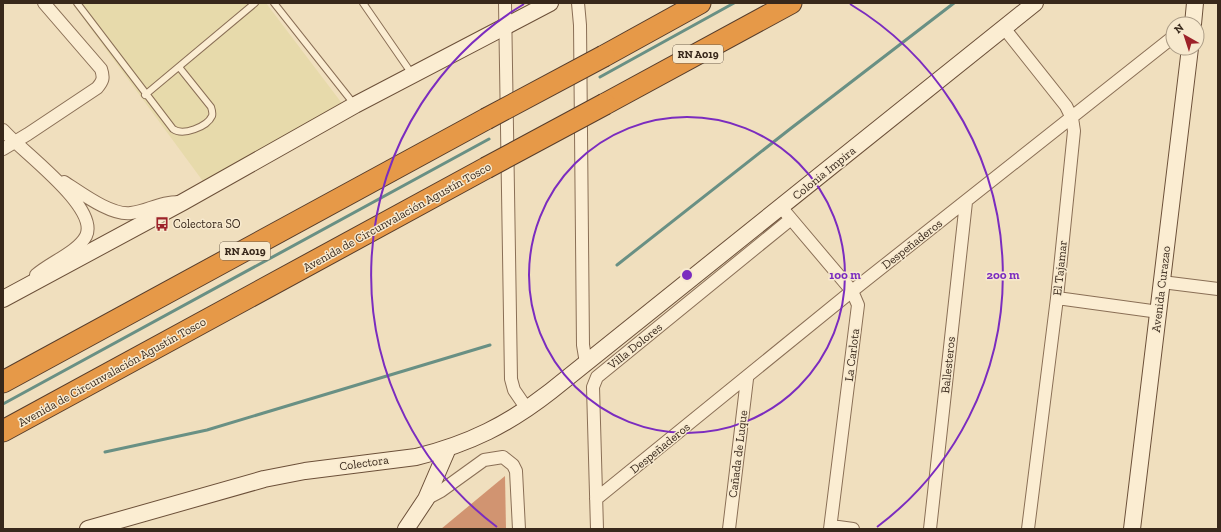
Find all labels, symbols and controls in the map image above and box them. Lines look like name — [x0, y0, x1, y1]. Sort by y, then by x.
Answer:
north arrow — [1165, 16, 1205, 56]
text: N — [1172, 21, 1187, 36]
road number: RN A019 — [673, 45, 723, 63]
street label: Colonia Impira — [790, 143, 858, 203]
street label: Avenida de Circunvalación Agustín Tosco — [301, 159, 493, 275]
bus stop icon: Colectora SO — [154, 216, 170, 232]
street label: Despeñaderos — [879, 216, 945, 272]
place label: Colectora SO — [173, 217, 241, 231]
street label: El Tajamar — [1050, 240, 1071, 297]
road number: RN A019 — [220, 242, 270, 260]
street label: Avenida Curazao — [1149, 245, 1173, 333]
centre of rings — [680, 268, 694, 282]
text: 100 m — [829, 268, 861, 282]
text: 200 m — [986, 268, 1020, 282]
street label: Avenida de Circunvalación Agustín Tosco — [16, 314, 208, 430]
street label: Villa Dolores — [604, 320, 665, 373]
street label: La Carlota — [842, 328, 862, 382]
street label: Ballesteros — [938, 336, 958, 394]
street label: Cañada de Luque — [726, 409, 750, 499]
street label: Despeñaderos — [627, 420, 693, 476]
street label: Colectora — [338, 453, 390, 473]

